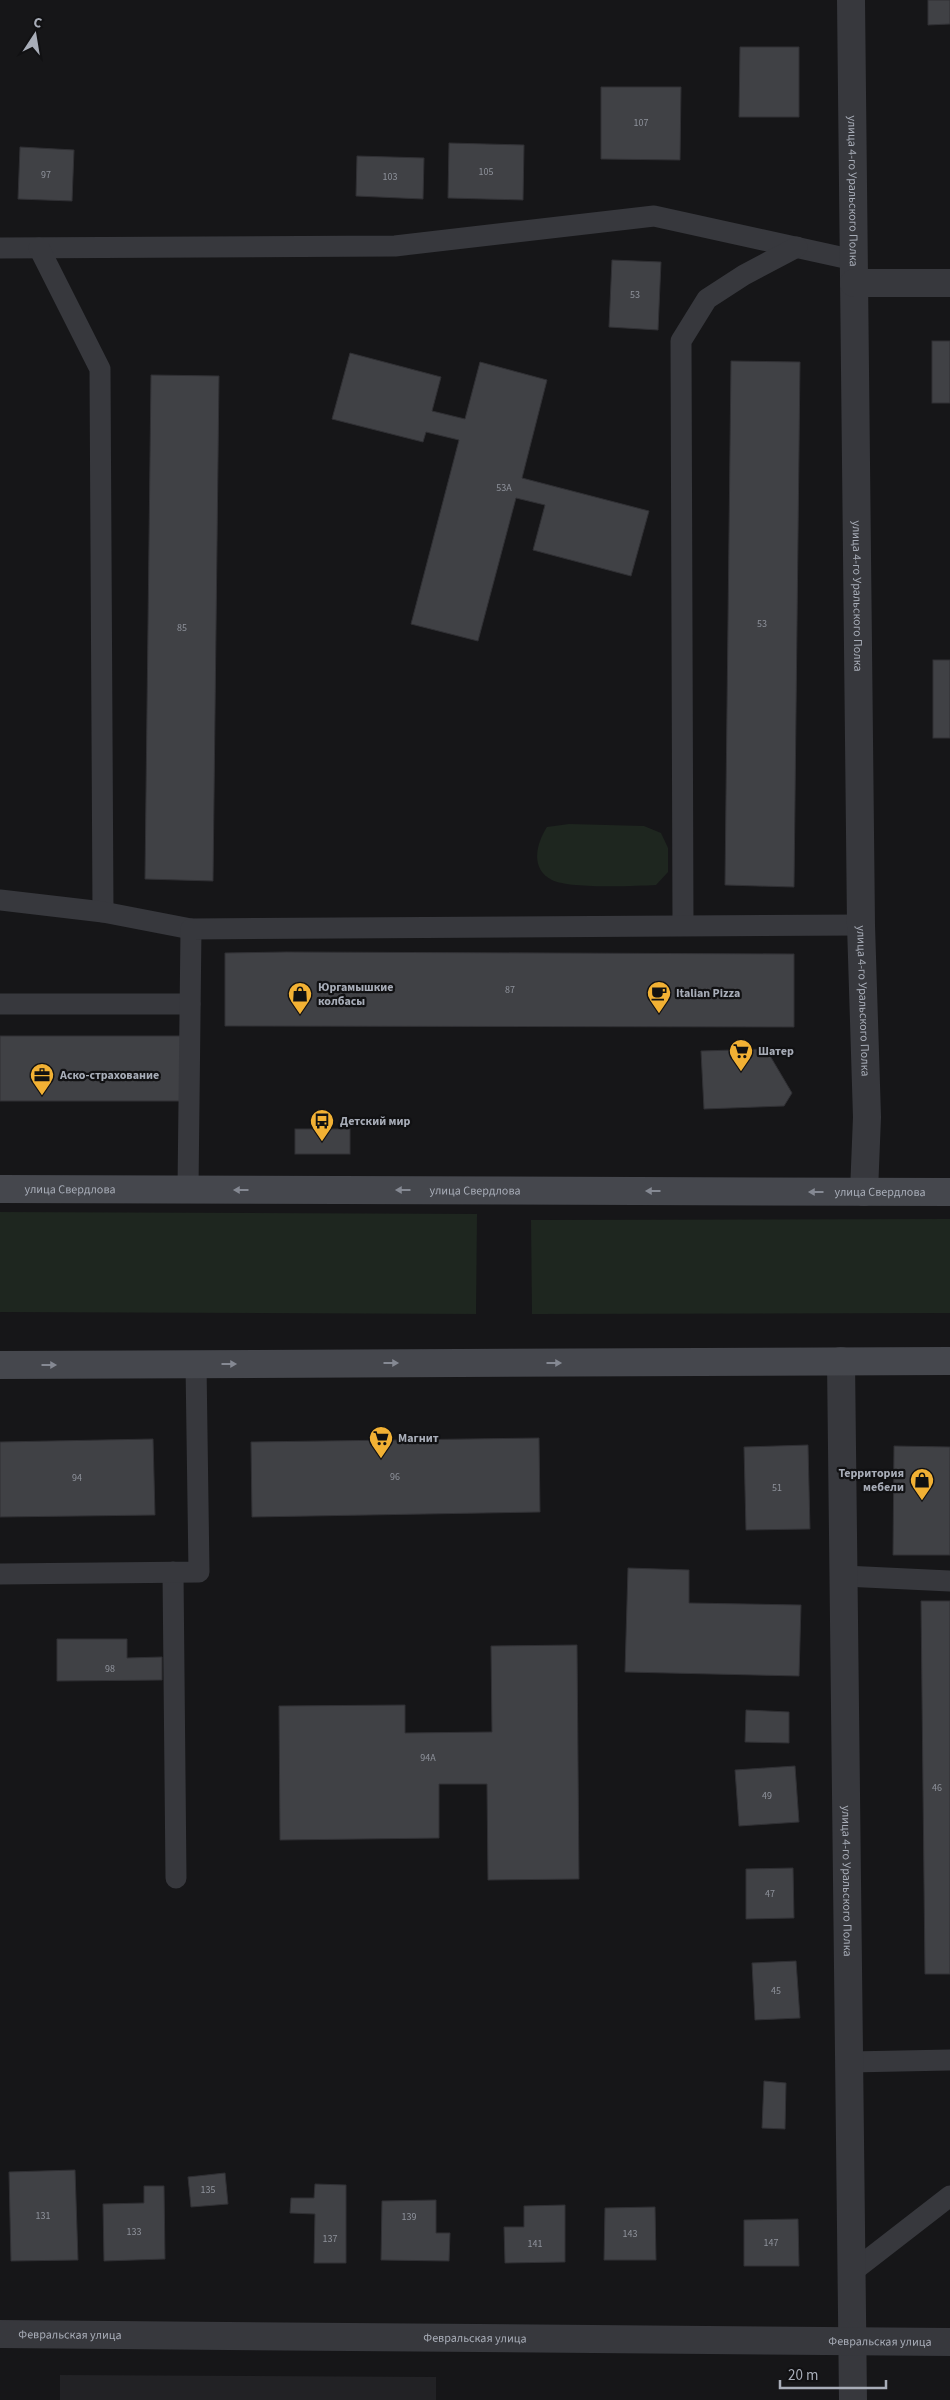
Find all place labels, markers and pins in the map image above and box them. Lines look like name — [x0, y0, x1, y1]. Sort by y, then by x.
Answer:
place label: Юргамышкие колбасы — [318, 979, 394, 1010]
cafe icon: Italian Pizza — [646, 980, 672, 1014]
shop icon: Юргамышкие колбасы — [287, 981, 313, 1015]
place label: Italian Pizza — [676, 985, 740, 1002]
supermarket icon: Шатер — [728, 1038, 754, 1072]
place label: Шатер — [758, 1043, 794, 1060]
office icon: Аско-страхование — [29, 1062, 55, 1096]
place label: Аско-страхование — [59, 1067, 159, 1084]
bus stop icon: Детский мир — [309, 1108, 335, 1142]
place label: Детский мир — [340, 1113, 411, 1130]
supermarket icon: Магнит — [368, 1425, 394, 1459]
place label: Магнит — [398, 1430, 439, 1447]
place label: Территория мебели — [839, 1465, 904, 1496]
shop icon: Территория мебели — [909, 1467, 935, 1501]

